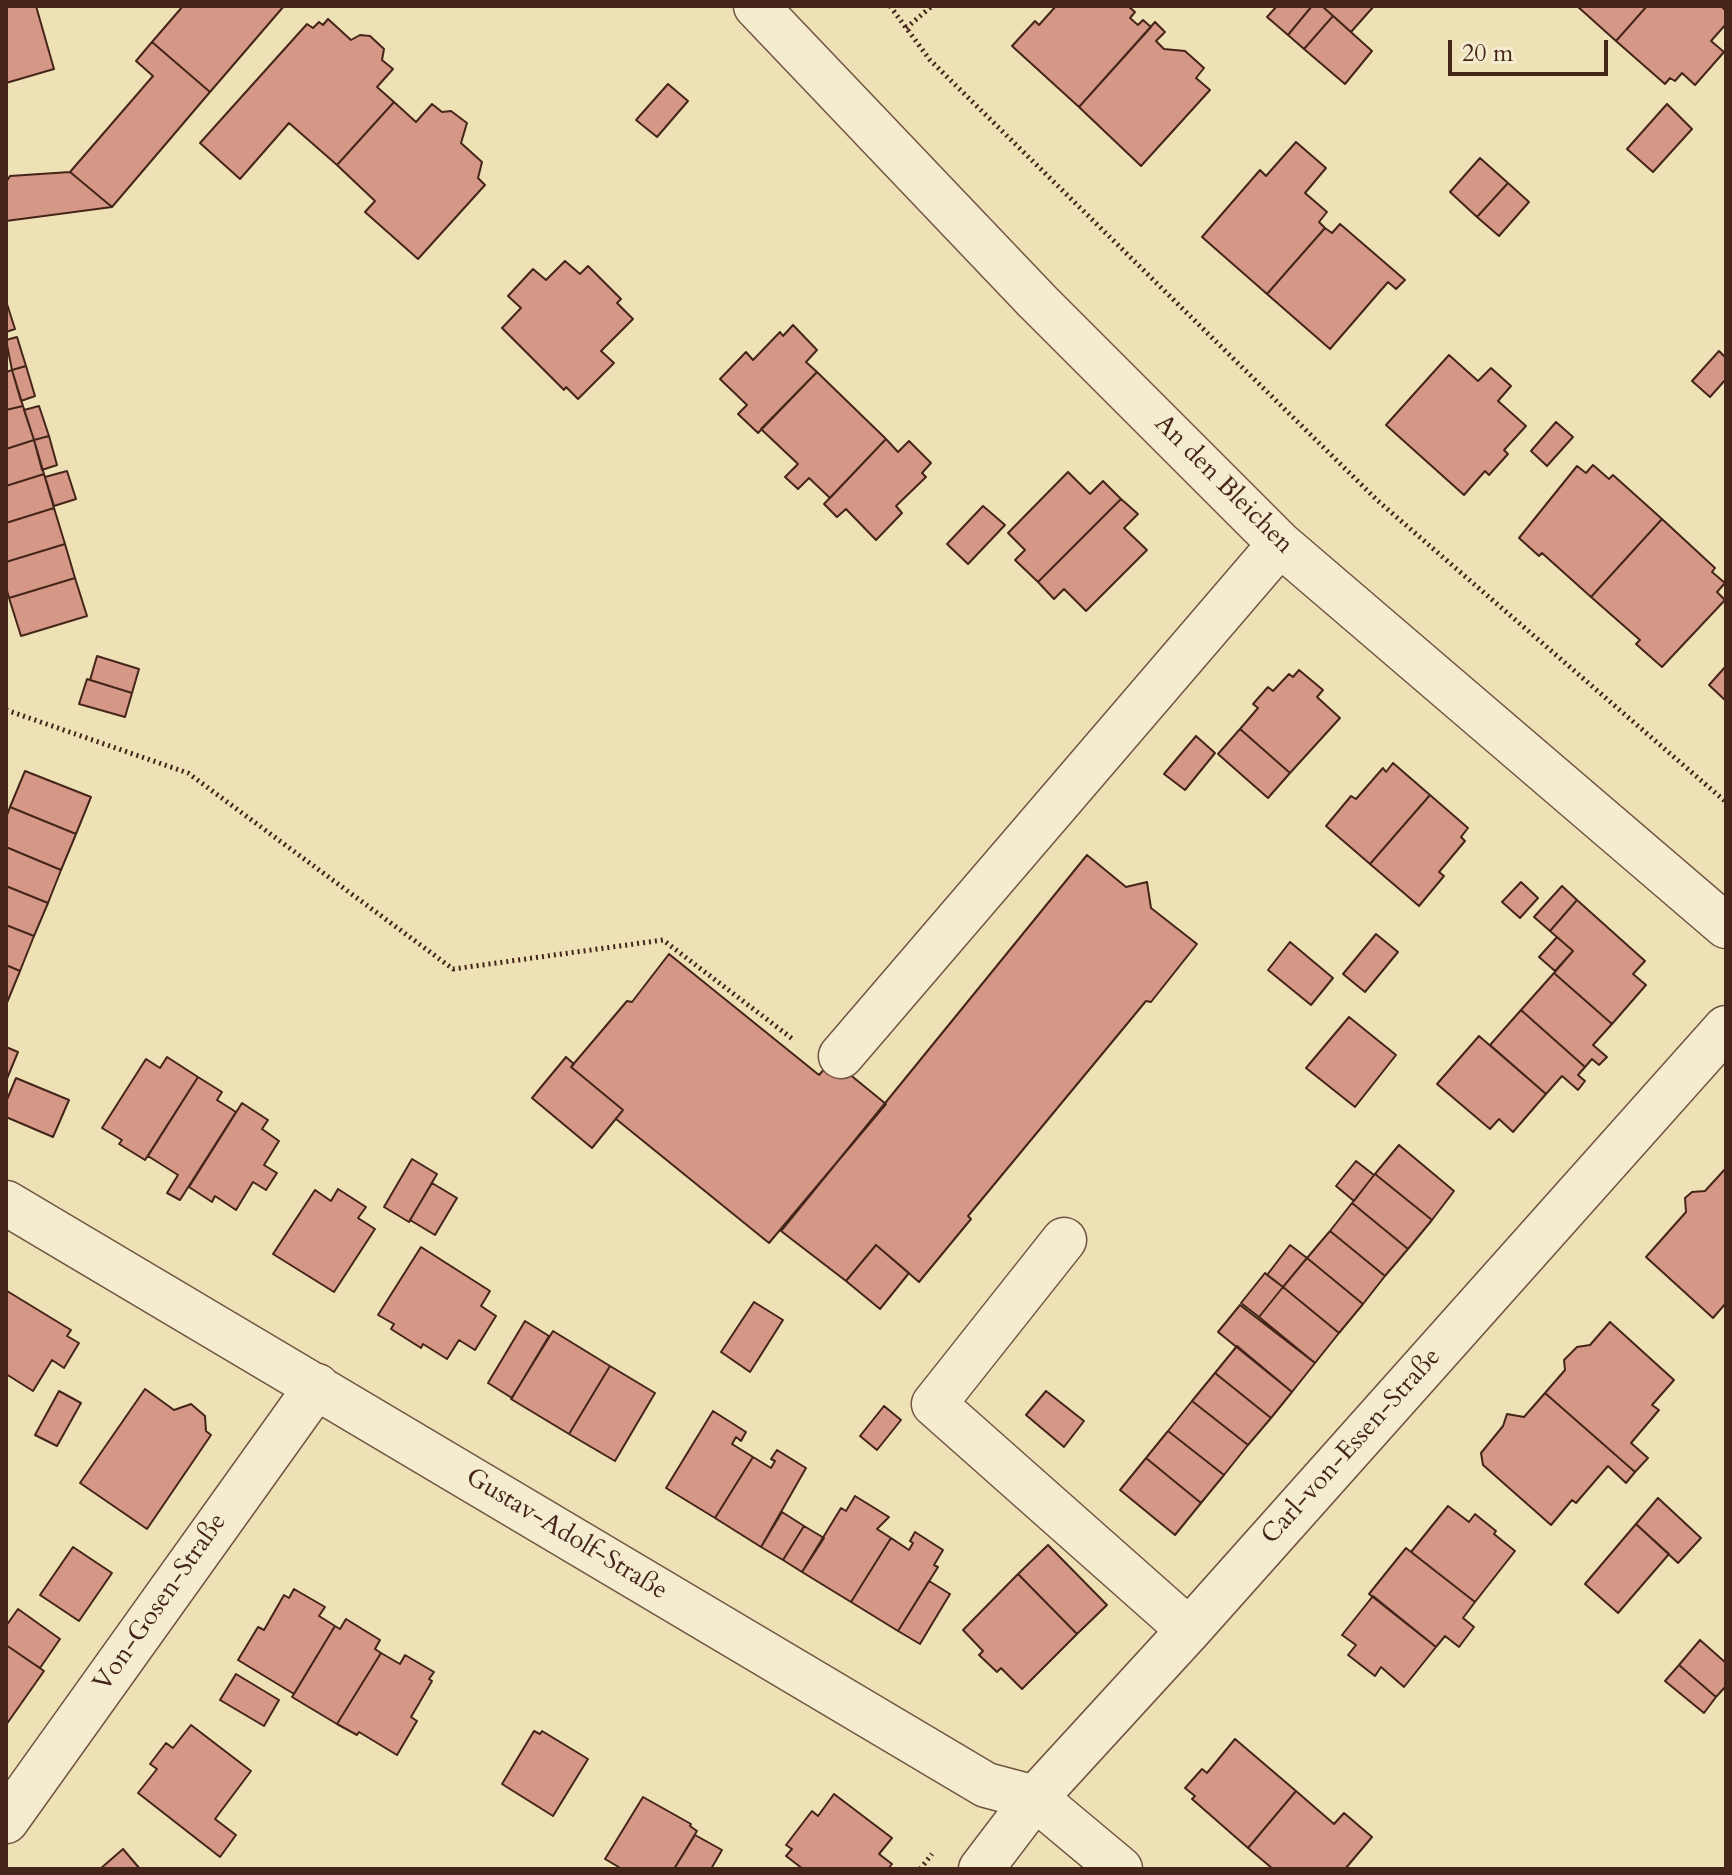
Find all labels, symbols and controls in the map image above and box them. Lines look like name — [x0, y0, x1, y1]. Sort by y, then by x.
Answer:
scale bar — [1452, 24, 1612, 74]
text: 20 m — [1462, 37, 1513, 70]
street label: An den Bleichen — [1147, 409, 1299, 561]
street label: Carl-von-Essen-Straße — [1256, 1342, 1448, 1552]
street label: Gustav-Adolf-Straße — [460, 1463, 672, 1607]
street label: Von-Gosen-Straße — [88, 1508, 234, 1698]

